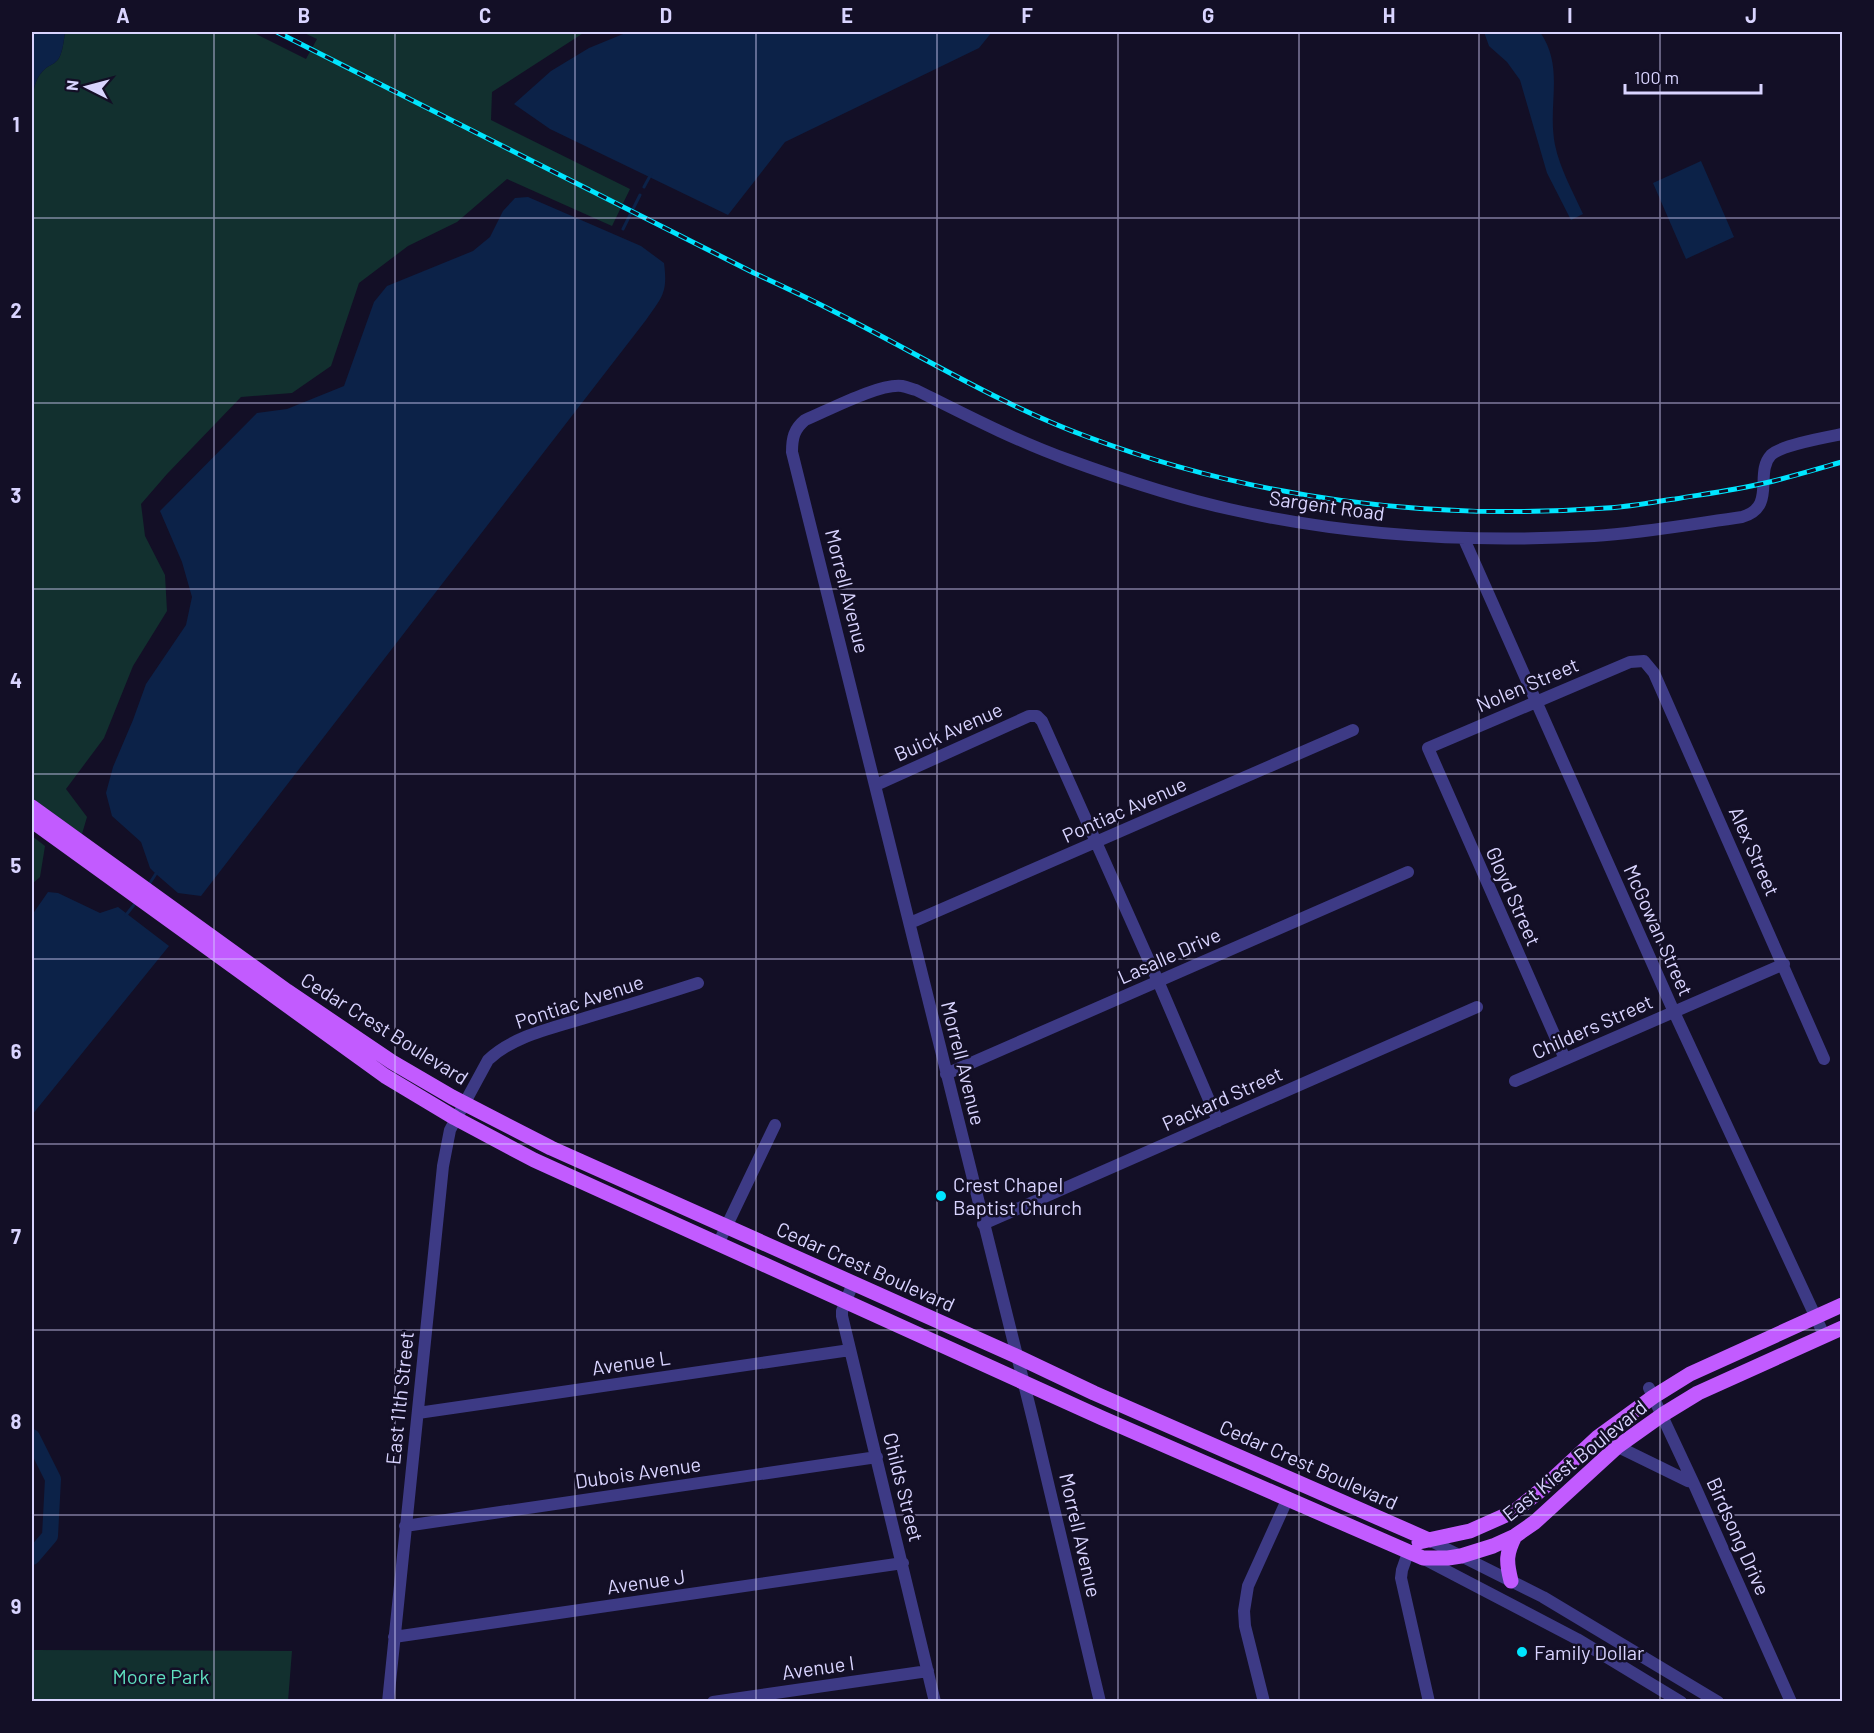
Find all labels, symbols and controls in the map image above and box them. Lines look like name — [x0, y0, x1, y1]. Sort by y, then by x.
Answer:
text: A — [116, 3, 130, 27]
text: B — [298, 3, 310, 27]
text: C — [479, 3, 491, 27]
text: D — [660, 3, 672, 27]
text: E — [841, 3, 853, 27]
text: F — [1021, 3, 1033, 27]
text: G — [1202, 3, 1214, 27]
text: H — [1383, 3, 1395, 27]
text: I — [1567, 3, 1573, 27]
text: J — [1745, 3, 1757, 27]
north arrow — [57, 57, 117, 117]
scale bar — [1625, 57, 1762, 95]
text: 100 m — [1634, 66, 1679, 88]
text: N — [62, 79, 82, 92]
text: 1 — [12, 112, 20, 136]
text: 2 — [10, 298, 22, 322]
text: 3 — [11, 483, 21, 507]
street label: Sargent Road — [1268, 485, 1386, 525]
street label: Morrell Avenue — [821, 526, 875, 656]
street label: Nolen Street — [1472, 652, 1582, 716]
text: 4 — [10, 668, 22, 692]
street label: Buick Avenue — [890, 696, 1006, 766]
street label: Pontiac Avenue — [1058, 771, 1190, 847]
street label: Alex Street — [1725, 803, 1785, 899]
street label: Gloyd Street — [1482, 843, 1546, 949]
text: 5 — [11, 853, 22, 877]
street label: McGowan Street — [1619, 861, 1699, 999]
street label: Lasalle Drive — [1114, 922, 1224, 988]
street label: Cedar Crest Boulevard — [297, 967, 473, 1089]
street label: Pontiac Avenue — [512, 969, 646, 1033]
street label: Childers Street — [1528, 989, 1656, 1063]
street label: Morrell Avenue — [937, 998, 991, 1128]
text: 6 — [11, 1039, 22, 1063]
street label: Packard Street — [1158, 1061, 1286, 1135]
place label: Crest Chapel Baptist Church — [953, 1172, 1082, 1219]
marker: Crest Chapel Baptist Church — [934, 1189, 948, 1203]
street label: Cedar Crest Boulevard — [773, 1216, 959, 1316]
text: 7 — [11, 1224, 21, 1248]
street label: East 11th Street — [380, 1330, 418, 1466]
street label: Avenue L — [590, 1345, 672, 1379]
street label: East Kiest Boulevard — [1497, 1394, 1651, 1526]
text: 8 — [11, 1409, 22, 1433]
street label: Cedar Crest Boulevard — [1216, 1414, 1402, 1514]
street label: Childs Street — [879, 1430, 929, 1544]
street label: Dubois Avenue — [574, 1451, 702, 1493]
street label: Morrell Avenue — [1055, 1470, 1107, 1600]
street label: Birdsong Drive — [1702, 1473, 1776, 1599]
street label: Avenue J — [605, 1564, 687, 1598]
text: 9 — [11, 1594, 21, 1618]
place label: Family Dollar — [1534, 1640, 1644, 1664]
marker: Family Dollar — [1515, 1645, 1529, 1659]
street label: Avenue I — [780, 1650, 856, 1684]
park label: Moore Park — [112, 1664, 210, 1688]

